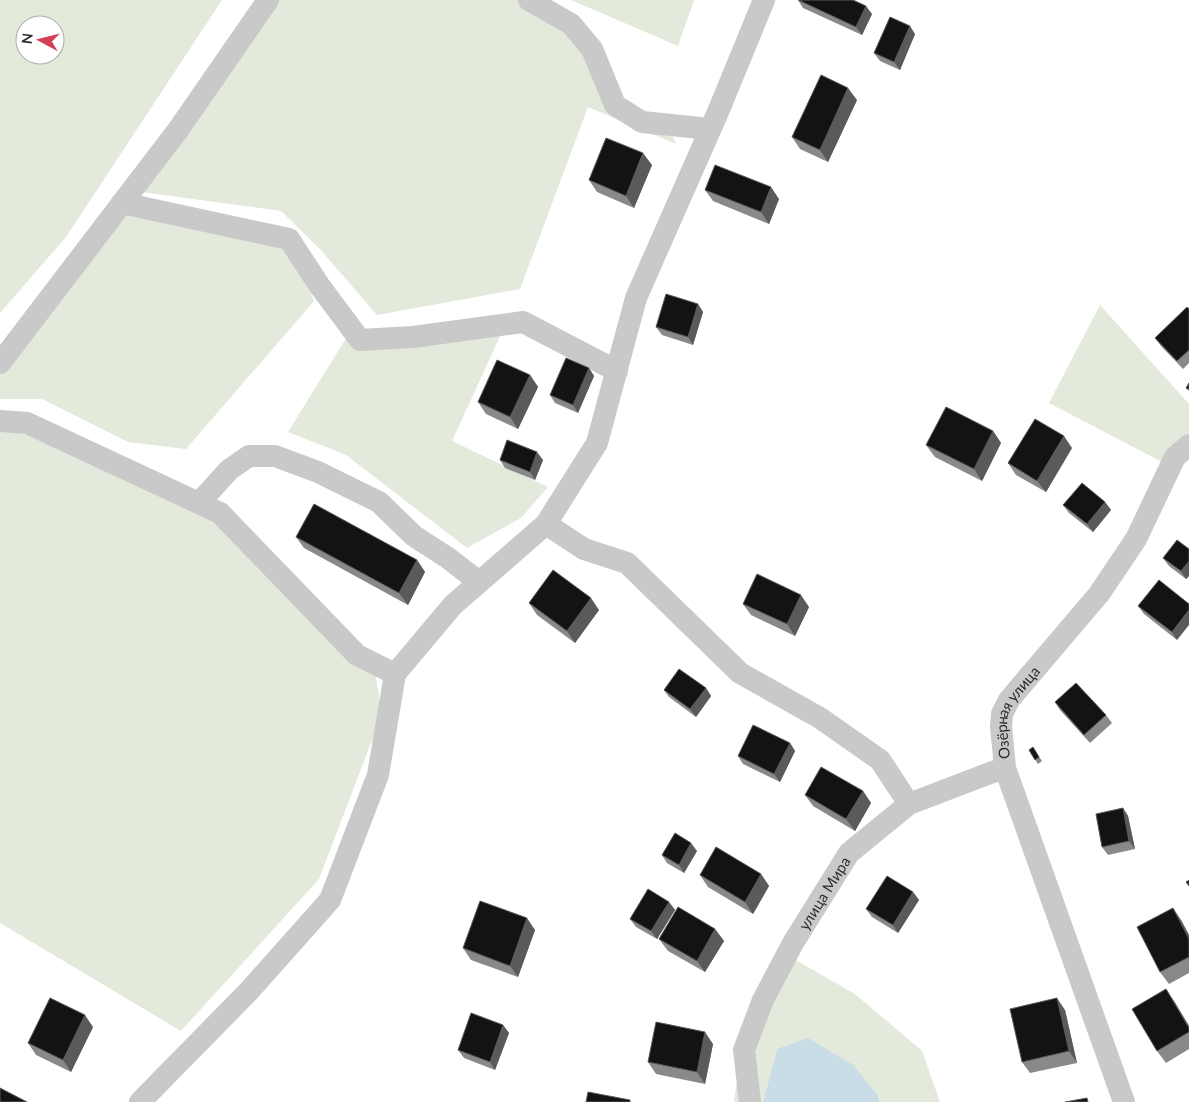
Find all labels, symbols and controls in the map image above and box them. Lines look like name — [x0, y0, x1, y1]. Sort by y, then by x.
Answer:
north arrow — [15, 15, 65, 65]
text: N — [18, 32, 36, 45]
street label: Озёрная улица — [992, 662, 1043, 760]
street label: улица Мира — [794, 853, 854, 933]

